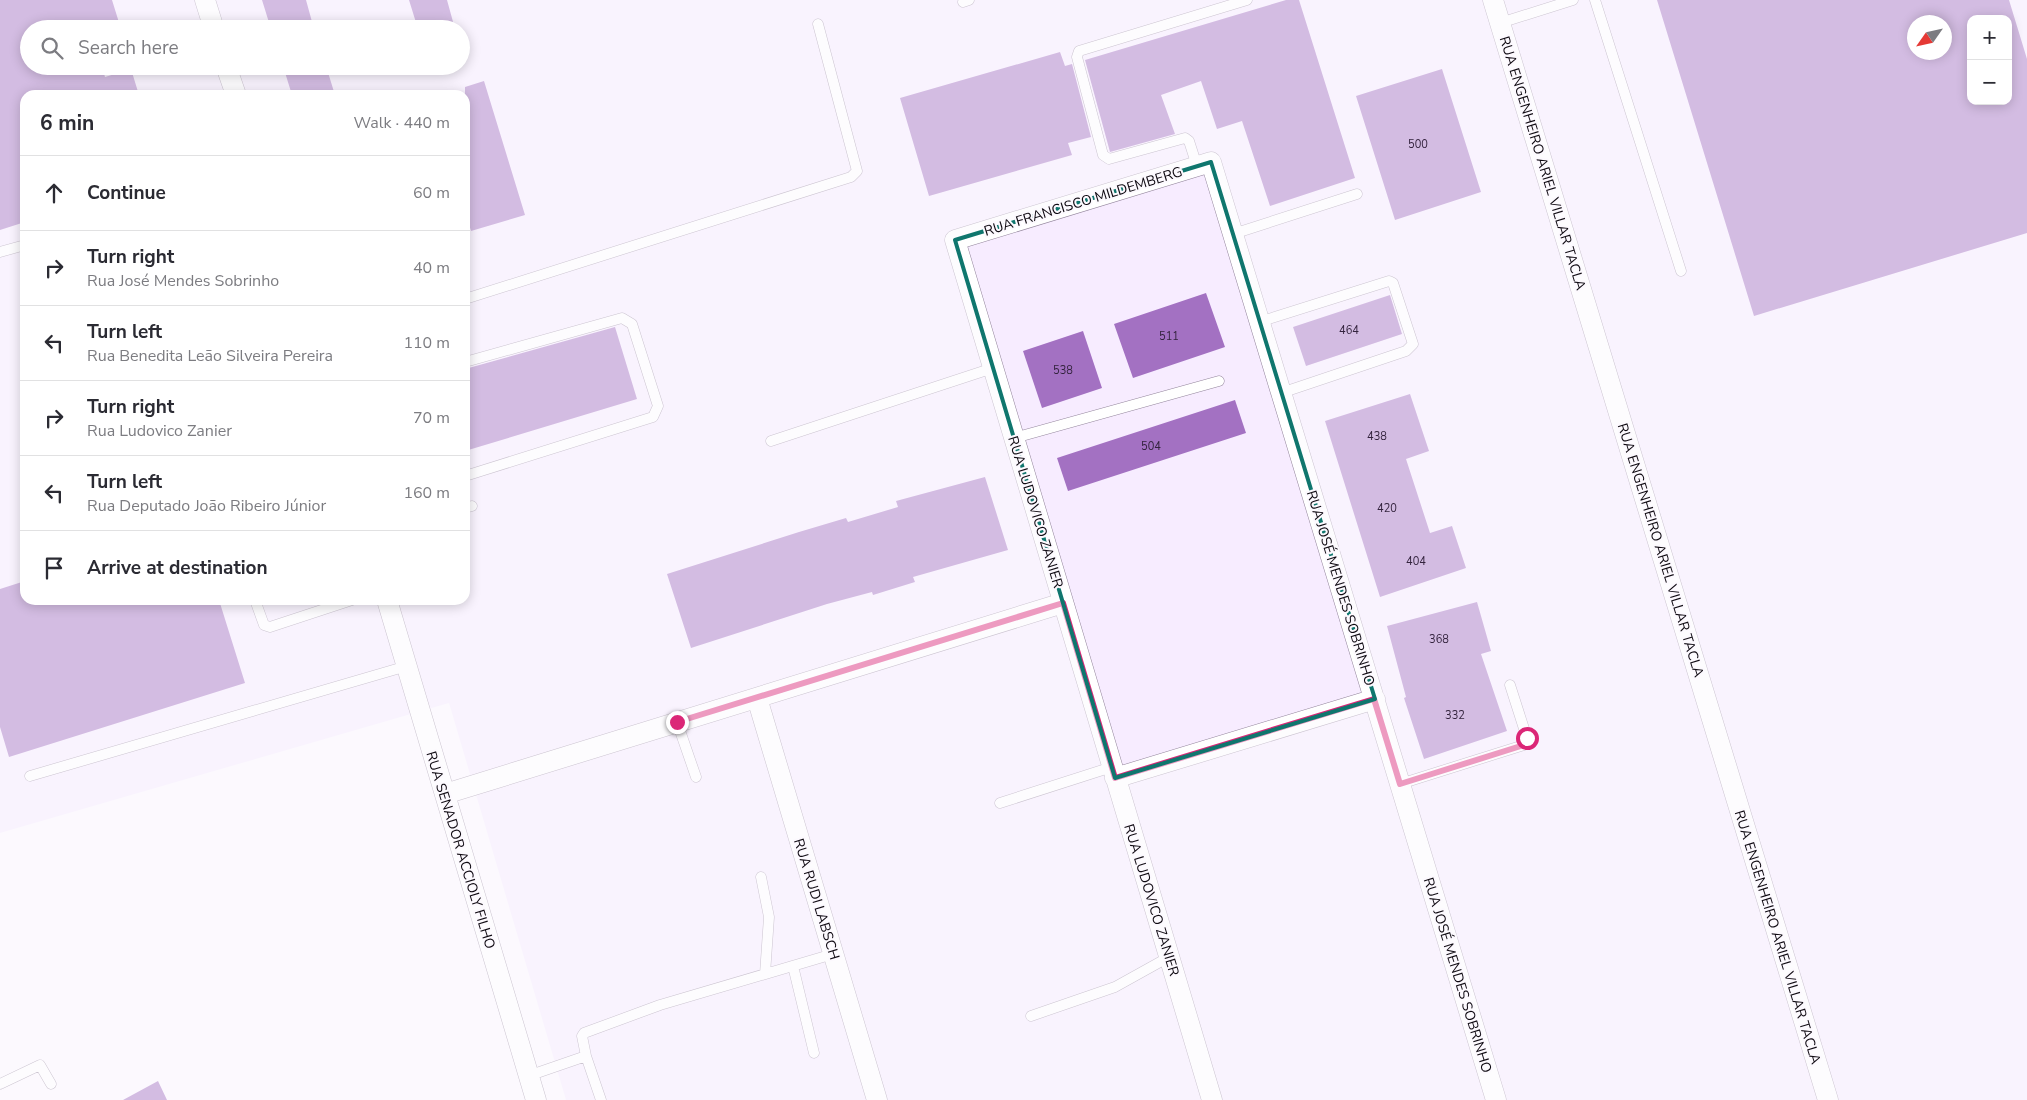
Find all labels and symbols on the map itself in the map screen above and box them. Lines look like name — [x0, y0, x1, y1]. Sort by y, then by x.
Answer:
north arrow — [1907, 15, 1952, 60]
street label: RUA ENGENHEIRO ARIEL VILLAR TACLA — [1495, 34, 1590, 292]
house number: 500 — [1408, 137, 1428, 152]
street label: RUA FRANCISCO MILDEMBERG — [982, 162, 1185, 241]
house number: 464 — [1339, 323, 1359, 338]
house number: 511 — [1159, 329, 1179, 344]
house number: 538 — [1053, 363, 1073, 378]
street label: RUA ENGENHEIRO ARIEL VILLAR TACLA — [1613, 421, 1708, 679]
house number: 438 — [1367, 429, 1387, 444]
street label: RUA LUDOVICO ZANIER — [1003, 434, 1068, 591]
house number: 504 — [1141, 439, 1161, 454]
street label: RUA JOSÉ MENDES SOBRINHO — [1302, 488, 1379, 688]
house number: 420 — [1377, 501, 1397, 516]
house number: 404 — [1406, 554, 1426, 569]
house number: 368 — [1429, 632, 1449, 647]
house number: 332 — [1445, 708, 1465, 723]
route end — [666, 711, 689, 734]
route start — [1516, 727, 1539, 750]
street label: RUA SENADOR ACCIOLY FILHO — [421, 749, 500, 951]
street label: RUA ENGENHEIRO ARIEL VILLAR TACLA — [1730, 808, 1825, 1066]
street label: RUA LUDOVICO ZANIER — [1119, 822, 1184, 979]
street label: RUA RUDI LABSCH — [789, 836, 844, 962]
street label: RUA JOSÉ MENDES SOBRINHO — [1419, 875, 1496, 1075]

